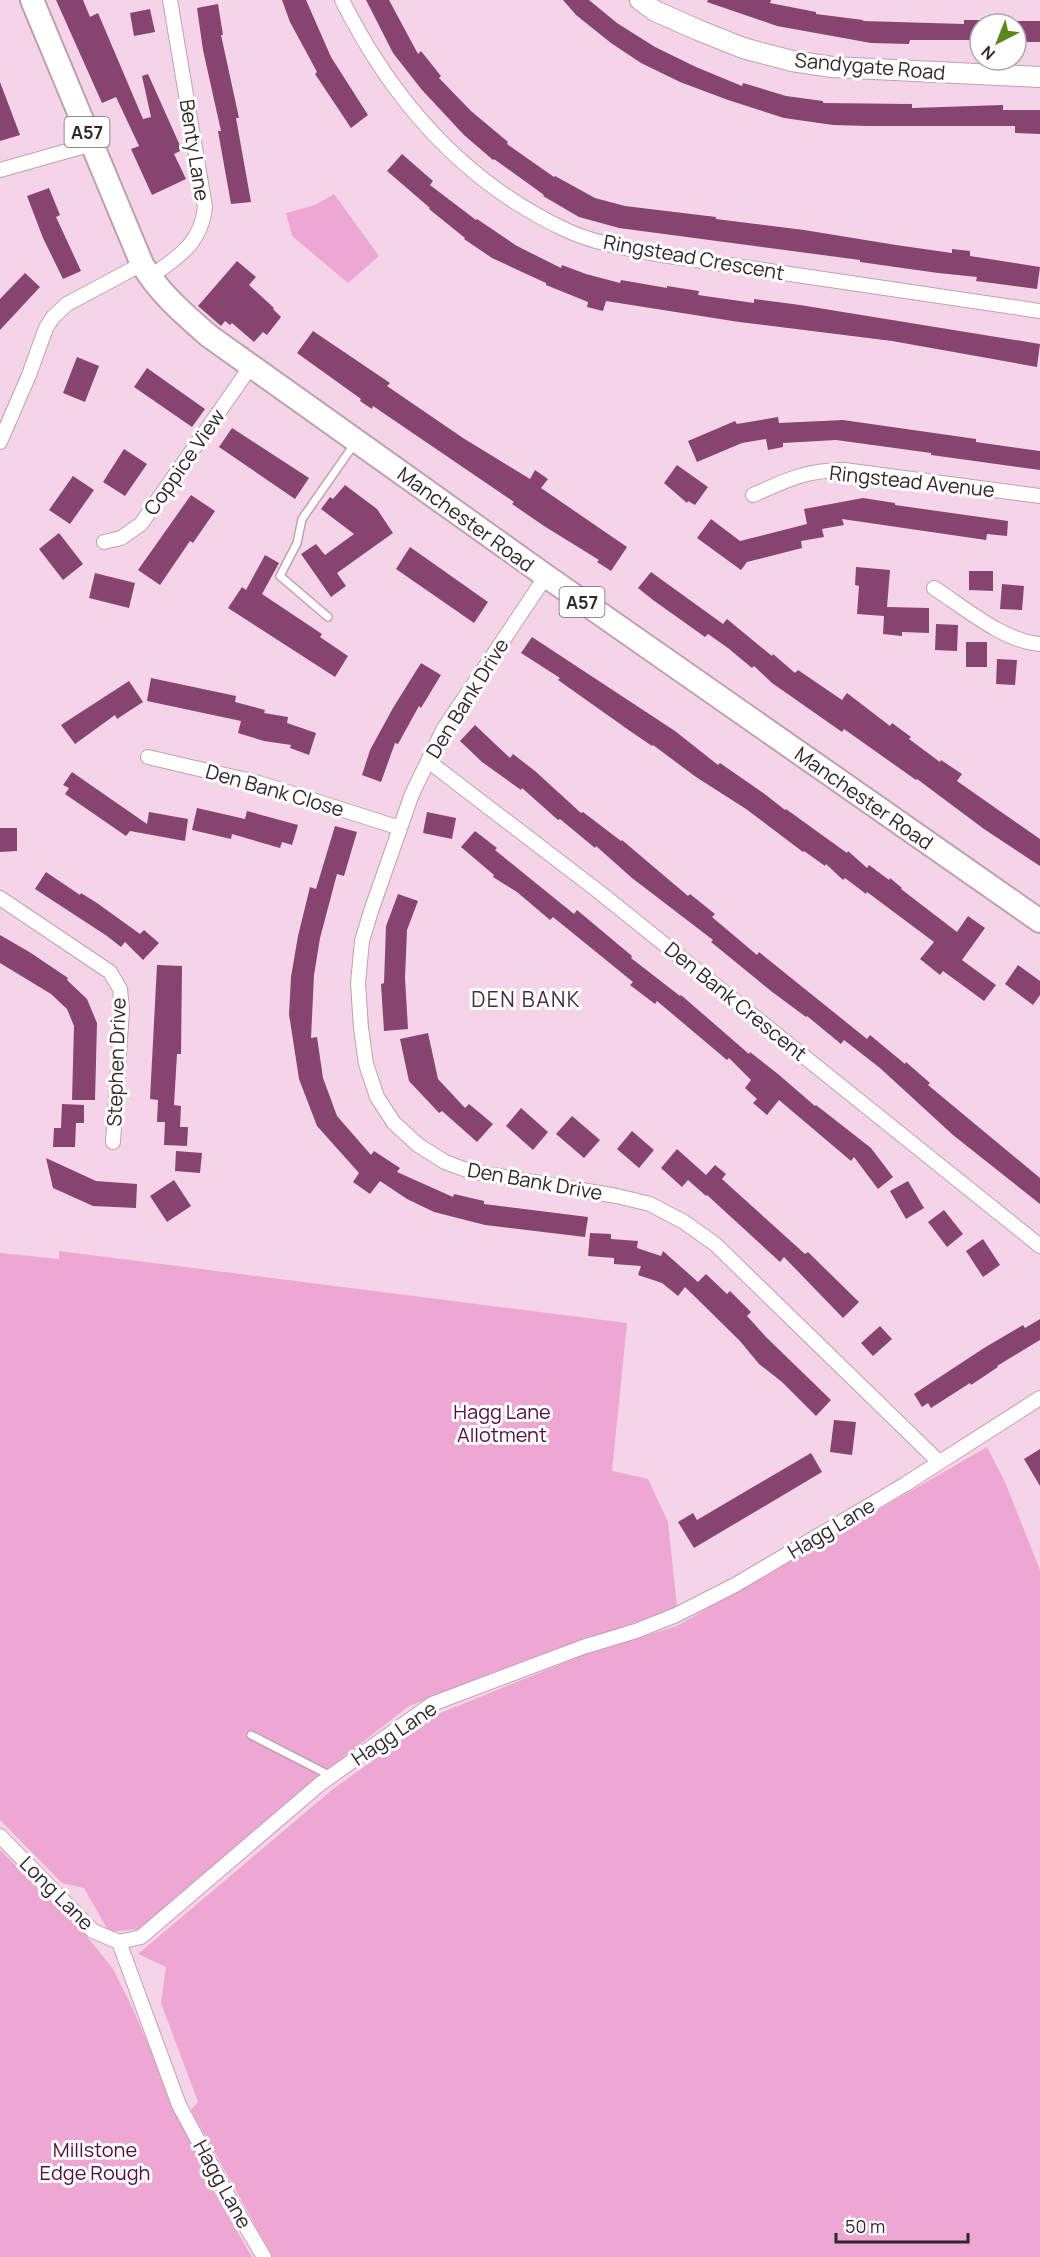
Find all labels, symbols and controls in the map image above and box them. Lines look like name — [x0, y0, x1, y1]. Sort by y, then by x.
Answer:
north arrow — [968, 12, 1028, 72]
text: N — [976, 41, 1000, 65]
street label: Sandygate Road — [794, 46, 946, 86]
street label: Benty Lane — [174, 97, 216, 203]
road number: A57 — [64, 117, 110, 147]
street label: Ringstead Crescent — [601, 228, 787, 286]
street label: Coppice View — [137, 403, 231, 521]
street label: Ringstead Avenue — [828, 459, 996, 503]
street label: Manchester Road — [392, 460, 540, 578]
road number: A57 — [560, 587, 604, 617]
street label: Den Bank Drive — [419, 633, 515, 763]
street label: Manchester Road — [790, 740, 938, 856]
street label: Den Bank Close — [203, 757, 347, 823]
street label: Den Bank Crescent — [659, 935, 813, 1067]
district label: DEN BANK — [471, 985, 581, 1013]
street label: Stephen Drive — [100, 997, 132, 1127]
street label: Den Bank Drive — [465, 1156, 605, 1206]
park label: Hagg Lane Allotment — [453, 1398, 551, 1448]
street label: Hagg Lane — [782, 1491, 880, 1565]
street label: Hagg Lane — [346, 1695, 442, 1771]
street label: Long Lane — [14, 1850, 100, 1936]
street label: Hagg Lane — [188, 2135, 258, 2233]
park label: Millstone Edge Rough — [40, 2136, 150, 2186]
scale bar — [836, 2206, 968, 2244]
text: 50 m — [845, 2214, 885, 2238]

